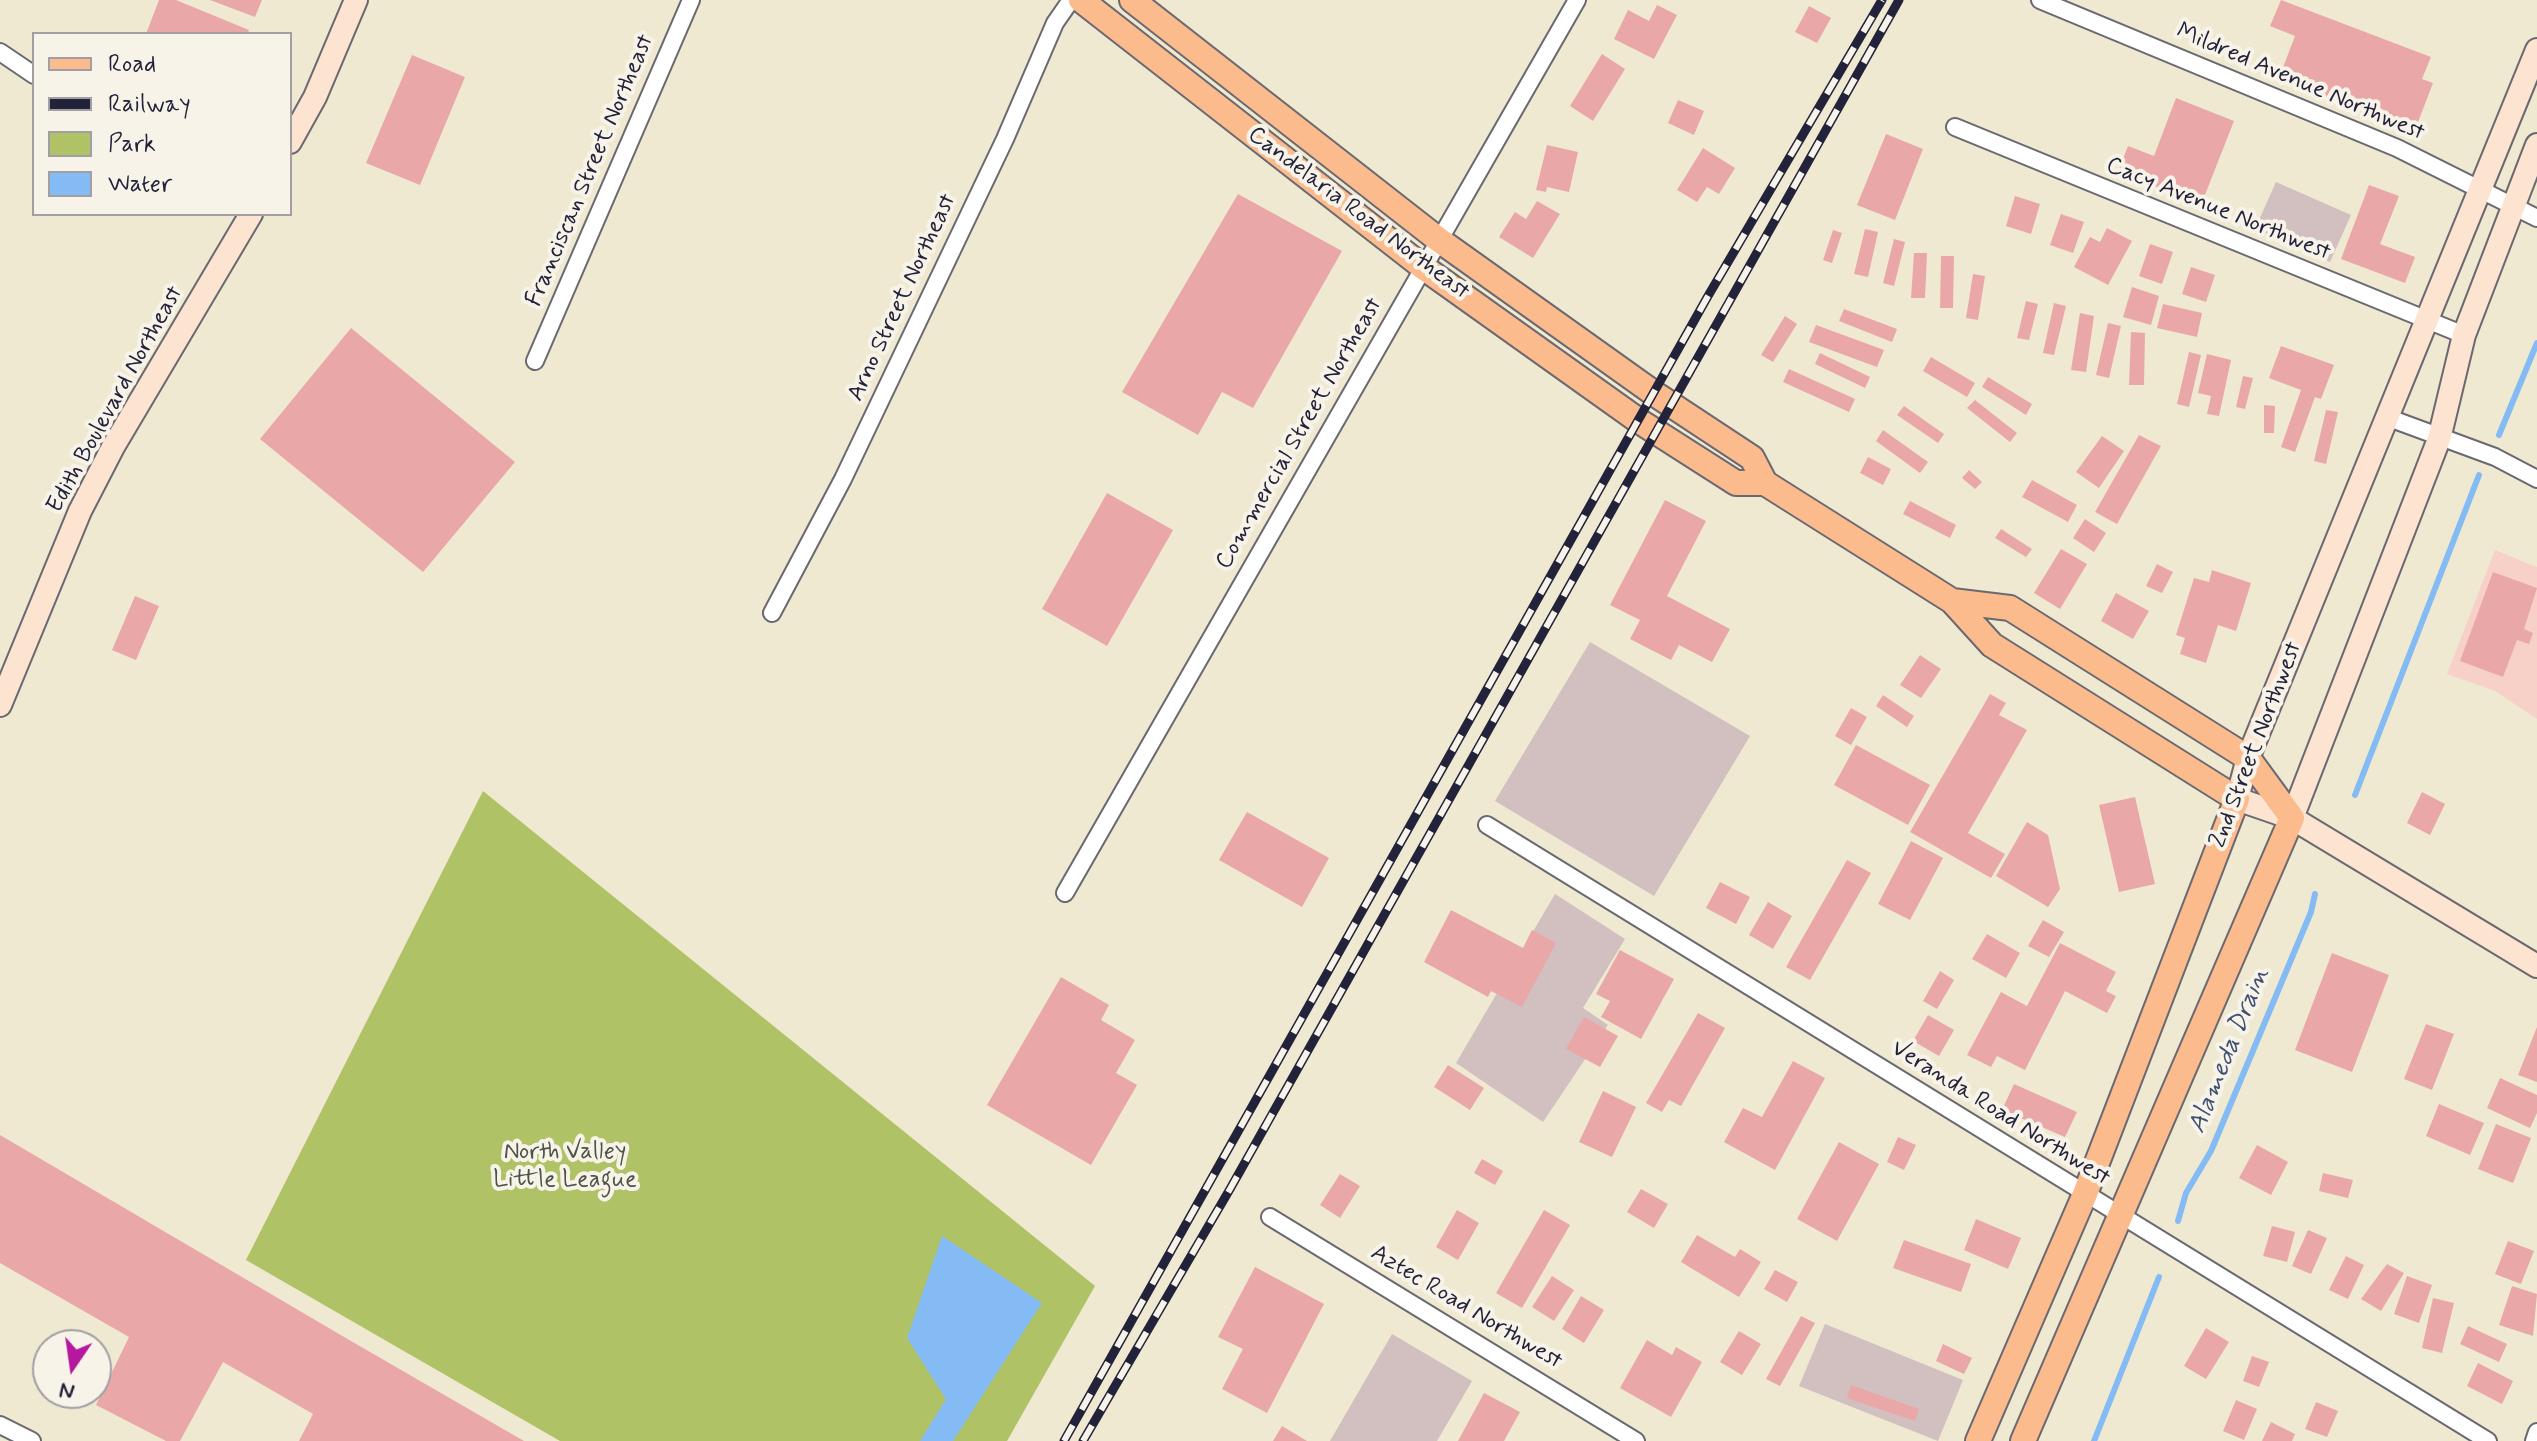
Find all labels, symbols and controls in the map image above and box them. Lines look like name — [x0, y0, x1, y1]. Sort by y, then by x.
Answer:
street label: Mildred Avenue Northwest — [2172, 18, 2428, 148]
street label: Franciscan Street Northeast — [521, 31, 661, 311]
legend — [32, 32, 292, 216]
text: Road — [108, 49, 156, 80]
text: Railway — [108, 89, 191, 120]
street label: Candelaria Road Northeast — [1241, 121, 1475, 307]
text: Park — [108, 129, 156, 160]
street label: Cacy Avenue Northwest — [2102, 152, 2334, 268]
text: Water — [108, 169, 172, 200]
street label: Arno Street Northeast — [842, 190, 964, 406]
street label: Edith Boulevard Northeast — [42, 282, 190, 518]
street label: Commercial Street Northeast — [1210, 293, 1390, 575]
street label: 2nd Street Northwest — [2204, 638, 2310, 852]
water label: Alameda Drain — [2183, 964, 2277, 1138]
street label: Veranda Road Northwest — [1885, 1035, 2115, 1193]
park label: North Valley Little League — [493, 1139, 637, 1195]
street label: Aztec Road Northwest — [1365, 1239, 1567, 1377]
north arrow — [32, 1329, 112, 1409]
text: N — [57, 1375, 77, 1406]

